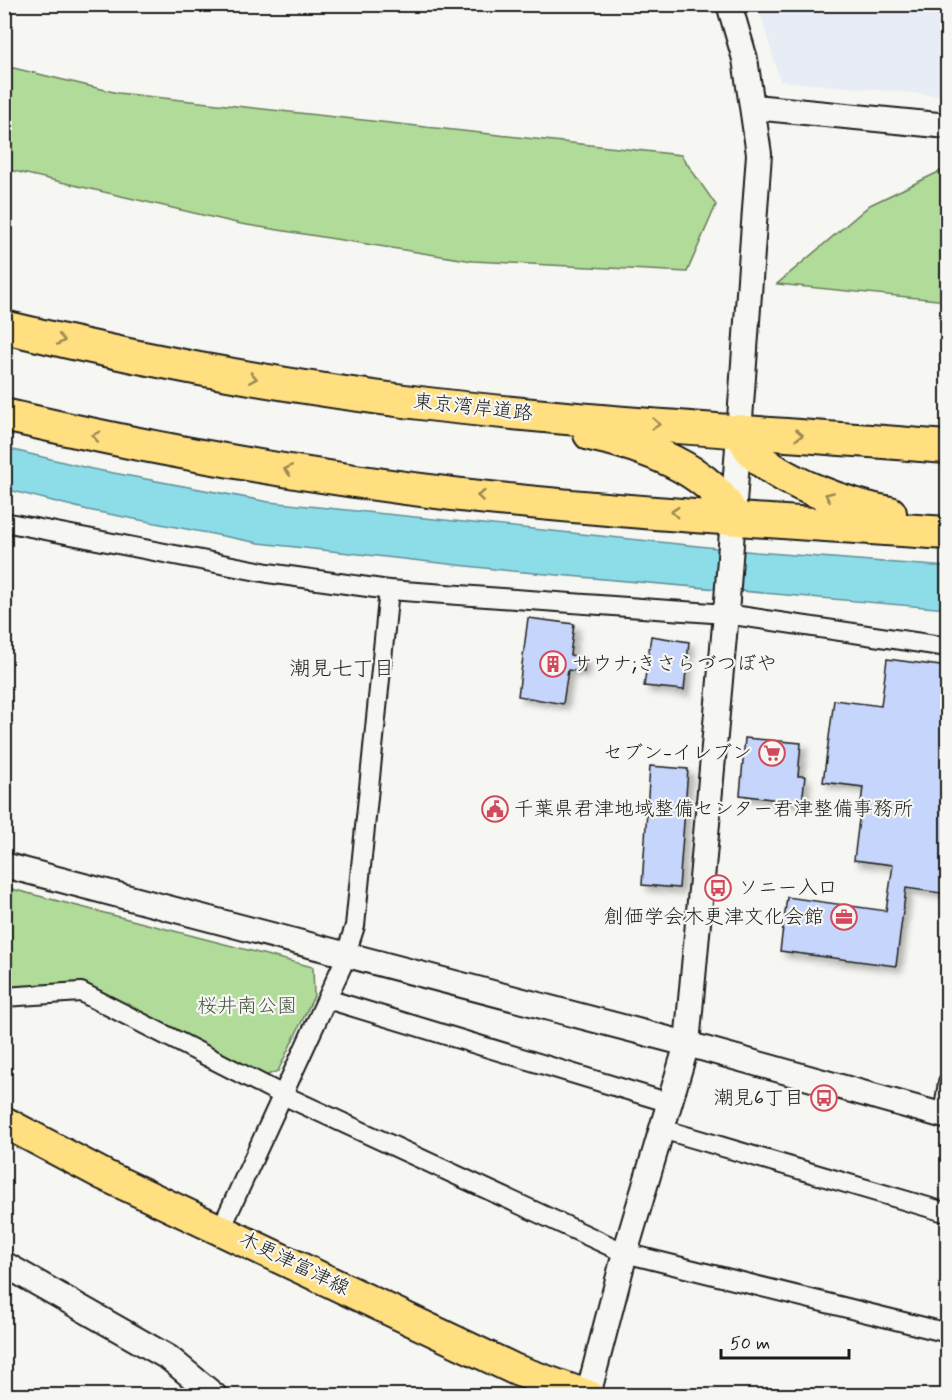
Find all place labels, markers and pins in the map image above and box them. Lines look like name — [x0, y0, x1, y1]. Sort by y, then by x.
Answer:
building icon: サウナ;きさらづつぼや — [538, 649, 568, 679]
place label: サウナ;きさらづつぼや — [572, 651, 777, 678]
supermarket icon: セブン-イレブン — [757, 738, 787, 768]
place label: セブン-イレブン — [603, 740, 752, 767]
public building icon: 千葉県君津地域整備センター君津整備事務所 — [480, 794, 510, 824]
place label: 千葉県君津地域整備センター君津整備事務所 — [514, 796, 913, 823]
bus stop icon: ソニー入口 — [703, 873, 733, 903]
place label: ソニー入口 — [738, 875, 838, 902]
office icon: 創価学会木更津文化会館 — [829, 902, 859, 932]
place label: 創価学会木更津文化会館 — [604, 904, 824, 931]
bus stop icon: 潮見6丁目 — [809, 1083, 839, 1113]
place label: 潮見6丁目 — [714, 1085, 804, 1112]

